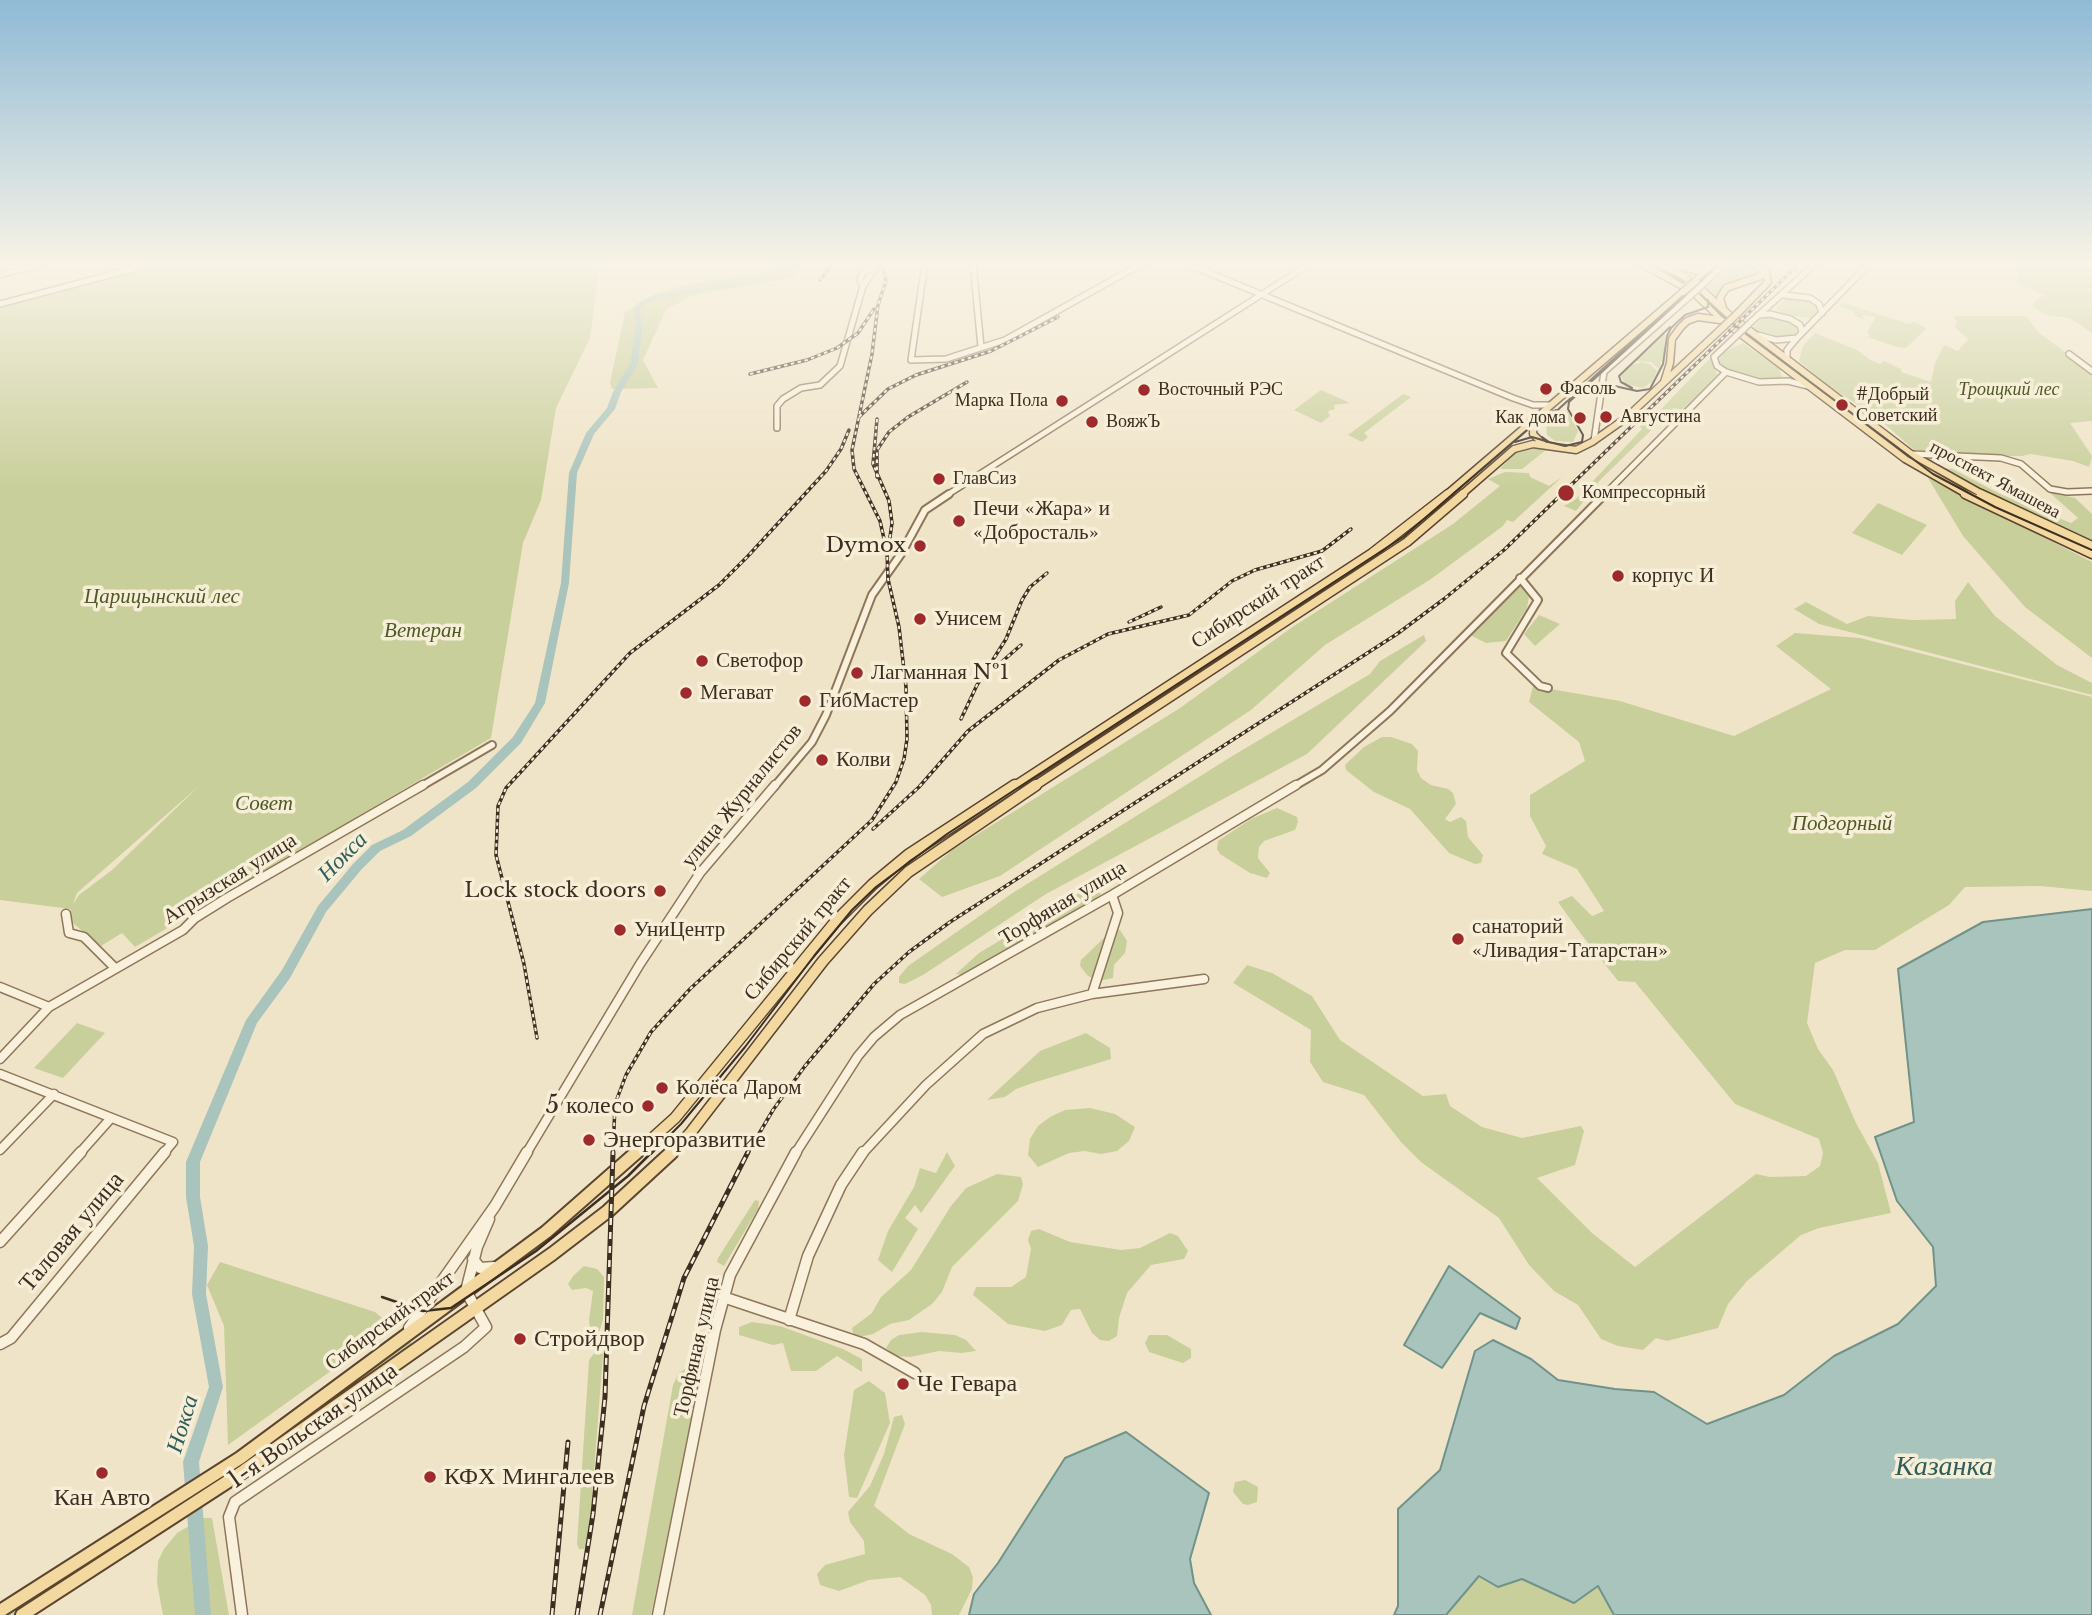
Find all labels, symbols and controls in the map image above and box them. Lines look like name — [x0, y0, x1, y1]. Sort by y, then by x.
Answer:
place label: Фасоль — [1560, 378, 1616, 400]
place label: Восточный РЭС — [1158, 379, 1283, 401]
park label: Троицкий лес — [1959, 379, 2059, 401]
marker: Фасоль — [1538, 381, 1554, 397]
marker: Восточный РЭС — [1136, 382, 1152, 398]
place label: #Добрый Советский — [1856, 384, 1937, 426]
place label: Марка Пола — [955, 390, 1048, 412]
marker: Марка Пола — [1054, 393, 1070, 409]
marker: #Добрый Советский — [1834, 397, 1850, 413]
place label: Августина — [1620, 406, 1701, 428]
place label: Как дома — [1495, 407, 1566, 429]
marker: Августина — [1598, 409, 1614, 425]
marker: Как дома — [1572, 410, 1588, 426]
place label: ВояжЪ — [1106, 411, 1160, 433]
marker: ВояжЪ — [1084, 414, 1100, 430]
street label: проспект Ямашева — [1926, 437, 2064, 523]
place label: ГлавСиз — [953, 468, 1016, 490]
marker: ГлавСиз — [931, 471, 947, 487]
place label: Компрессорный — [1582, 482, 1706, 504]
marker: Компрессорный — [1556, 483, 1576, 503]
place label: Печи «Жара» и «Добросталь» — [973, 496, 1110, 546]
marker: Печи «Жара» и «Добросталь» — [951, 513, 967, 529]
place label: Dymox — [825, 533, 906, 559]
marker: Dymox — [912, 538, 928, 554]
street label: Сибирский тракт — [1187, 549, 1329, 655]
place label: корпус И — [1632, 563, 1714, 589]
marker: корпус И — [1610, 568, 1626, 584]
park label: Царицынский лес — [84, 584, 240, 610]
place label: Унисем — [934, 606, 1002, 632]
marker: Унисем — [912, 611, 928, 627]
park label: Ветеран — [384, 618, 462, 644]
place label: Светофор — [716, 648, 803, 674]
marker: Светофор — [694, 653, 710, 669]
place label: Лагманная №1 — [871, 660, 1009, 686]
marker: Лагманная №1 — [849, 665, 865, 681]
place label: Мегават — [700, 680, 773, 706]
marker: Мегават — [678, 685, 694, 701]
place label: ГибМастер — [819, 688, 919, 714]
marker: ГибМастер — [797, 693, 813, 709]
street label: улица Журналистов — [676, 719, 808, 873]
place label: Колви — [836, 747, 891, 773]
marker: Колви — [814, 752, 830, 768]
park label: Совет — [235, 791, 293, 817]
park label: Подгорный — [1792, 811, 1892, 837]
water label: Нокса — [312, 826, 374, 888]
street label: Агрызская улица — [159, 828, 301, 930]
street label: Торфяная улица — [995, 855, 1131, 951]
street label: Сибирский тракт — [739, 872, 857, 1006]
place label: Lock stock doors — [464, 878, 646, 904]
marker: Lock stock doors — [652, 883, 668, 899]
place label: санаторий «Ливадия-Татарстан» — [1472, 914, 1668, 964]
place label: УниЦентр — [634, 917, 725, 943]
marker: УниЦентр — [612, 922, 628, 938]
marker: санаторий «Ливадия-Татарстан» — [1450, 931, 1466, 947]
place label: Колёса Даром — [676, 1075, 801, 1101]
marker: Колёса Даром — [654, 1080, 670, 1096]
place label: 5 колесо — [545, 1092, 634, 1120]
marker: 5 колесо — [640, 1098, 656, 1114]
place label: Энергоразвитие — [603, 1126, 766, 1154]
marker: Энергоразвитие — [581, 1132, 597, 1148]
street label: Таловая улица — [13, 1166, 131, 1298]
street label: Сибирский тракт — [320, 1266, 460, 1376]
street label: Торфяная улица — [669, 1274, 725, 1420]
place label: Стройдвор — [534, 1325, 645, 1353]
marker: Стройдвор — [512, 1331, 528, 1347]
street label: 1-я Вольская улица — [223, 1357, 403, 1495]
place label: Че Гевара — [917, 1370, 1017, 1398]
marker: Че Гевара — [895, 1376, 911, 1392]
water label: Нокса — [161, 1392, 205, 1456]
water label: Казанка — [1895, 1450, 1993, 1484]
place label: КФХ Мингалеев — [444, 1463, 614, 1491]
marker: Кан Авто — [94, 1465, 110, 1481]
marker: КФХ Мингалеев — [422, 1469, 438, 1485]
place label: Кан Авто — [54, 1484, 150, 1512]

